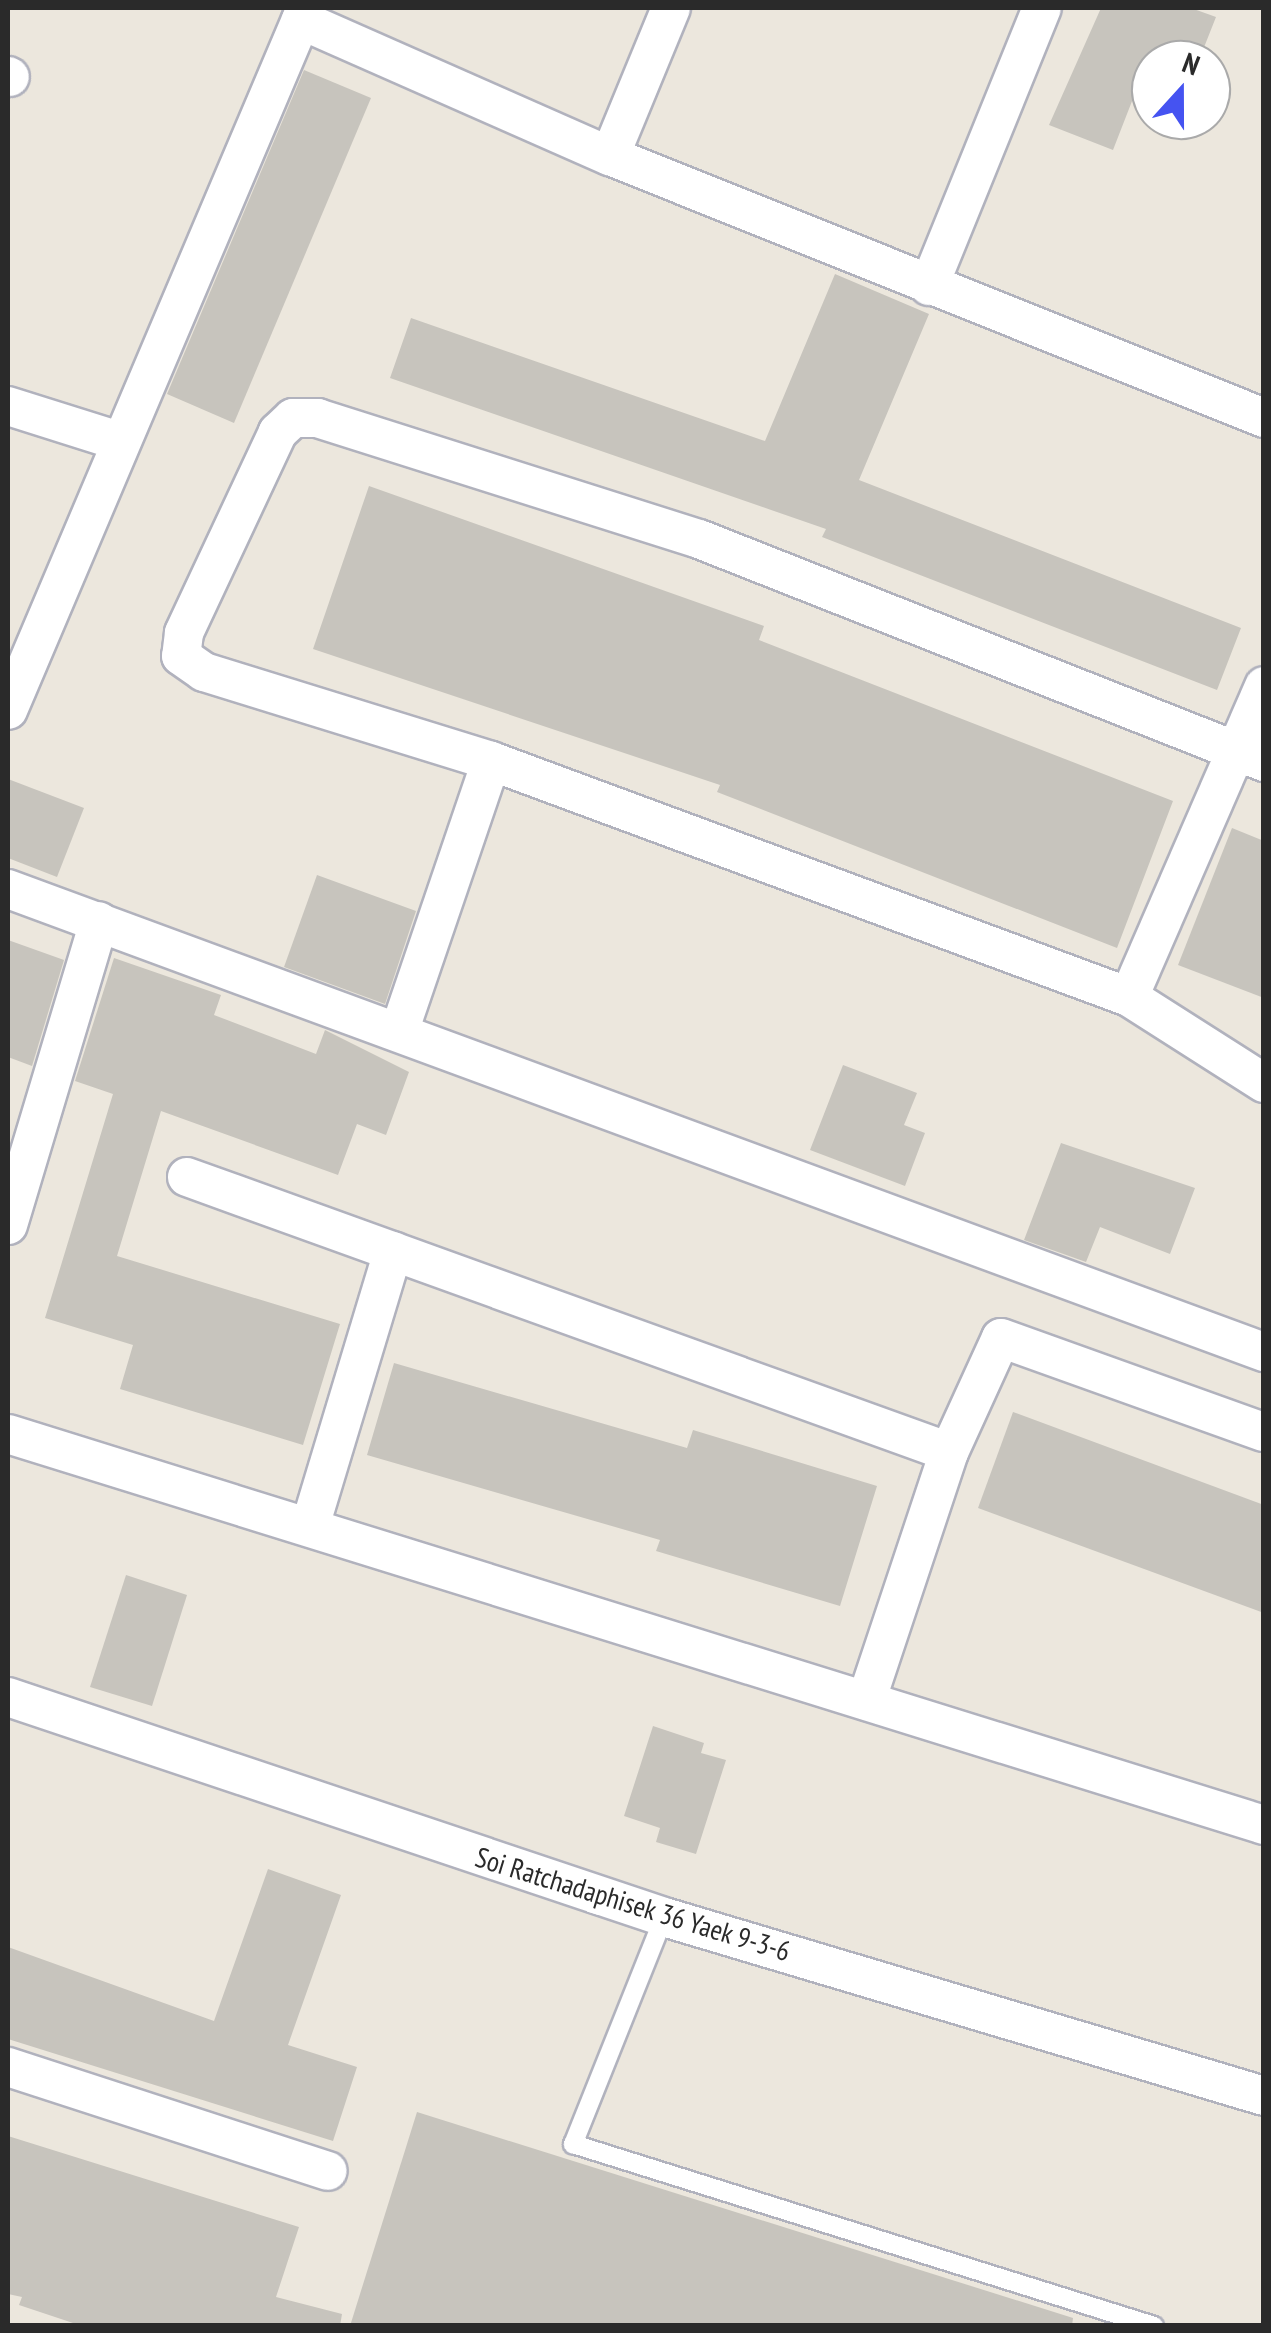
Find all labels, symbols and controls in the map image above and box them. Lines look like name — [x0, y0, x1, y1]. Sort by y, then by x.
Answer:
north arrow — [1131, 40, 1231, 140]
text: N — [1178, 43, 1205, 83]
street label: Soi Ratchadaphisek 36 Yaek 9-3-6 — [471, 1840, 795, 1968]

